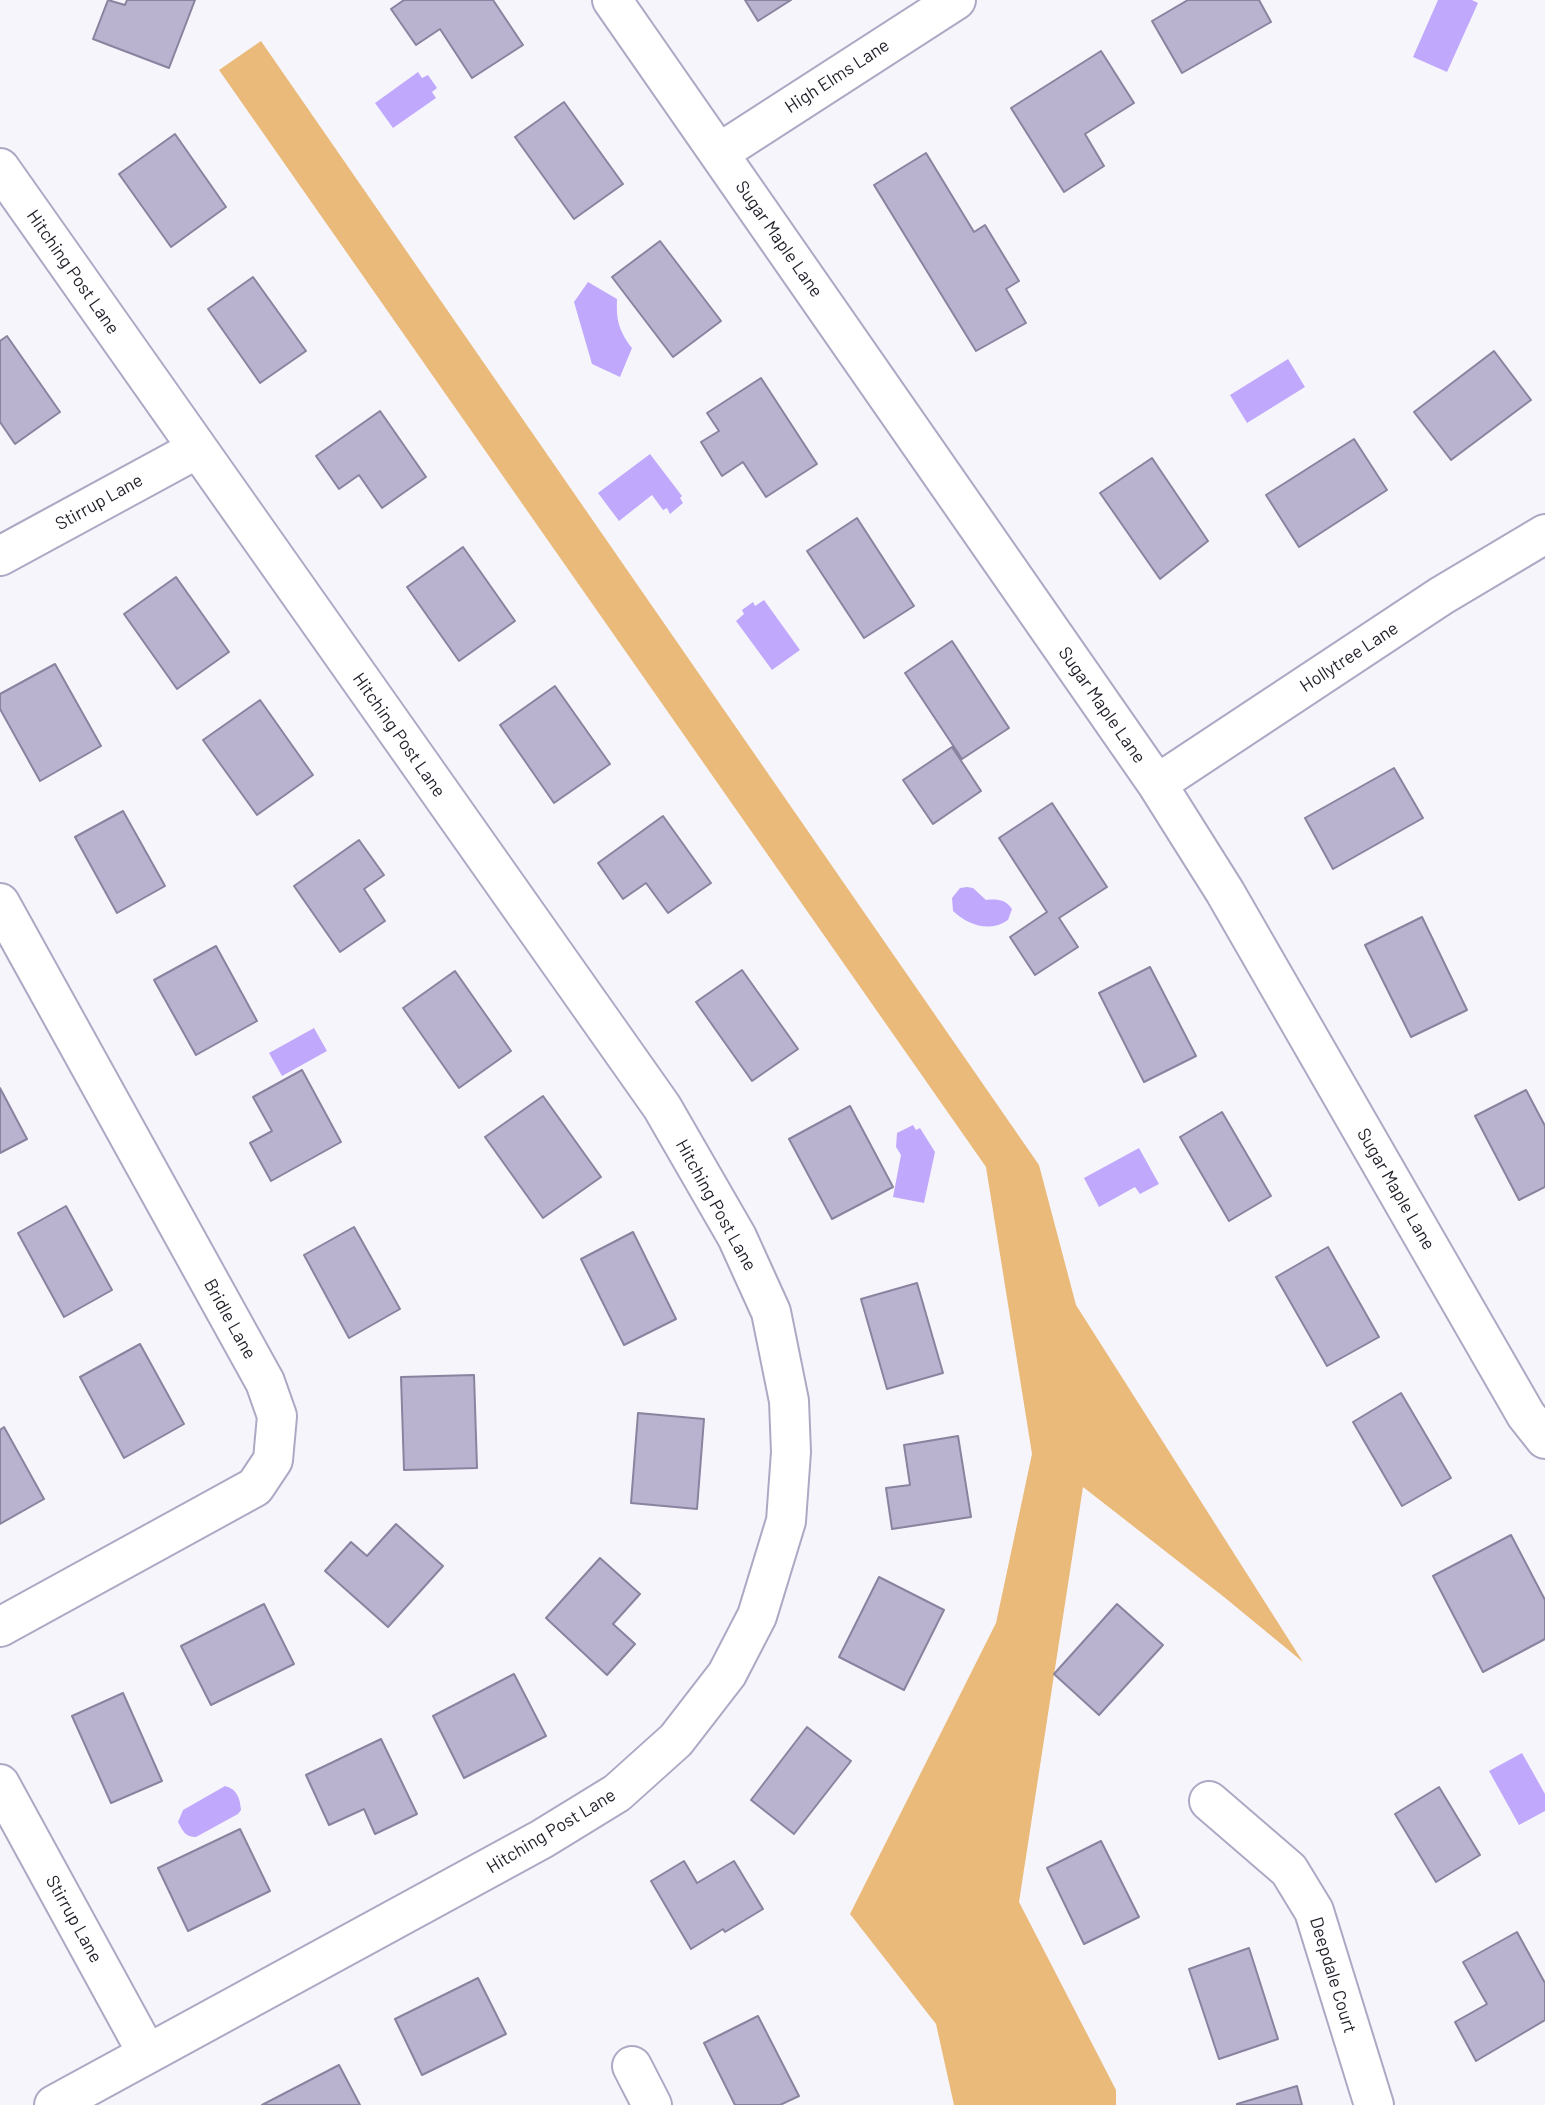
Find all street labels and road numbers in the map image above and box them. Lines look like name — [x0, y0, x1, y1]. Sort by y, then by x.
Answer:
street label: High Elms Lane — [781, 34, 893, 118]
street label: Sugar Maple Lane — [731, 177, 827, 301]
street label: Hitching Post Lane — [22, 206, 124, 338]
street label: Stirrup Lane — [52, 469, 146, 535]
street label: Hollytree Lane — [1296, 617, 1402, 697]
street label: Sugar Maple Lane — [1054, 643, 1150, 767]
street label: Hitching Post Lane — [348, 669, 450, 801]
street label: Sugar Maple Lane — [1352, 1124, 1440, 1254]
street label: Hitching Post Lane — [671, 1136, 761, 1274]
street label: Bridle Lane — [199, 1275, 261, 1363]
street label: Hitching Post Lane — [483, 1784, 619, 1878]
street label: Stirrup Lane — [41, 1872, 107, 1966]
street label: Deepdale Court — [1305, 1914, 1361, 2036]

